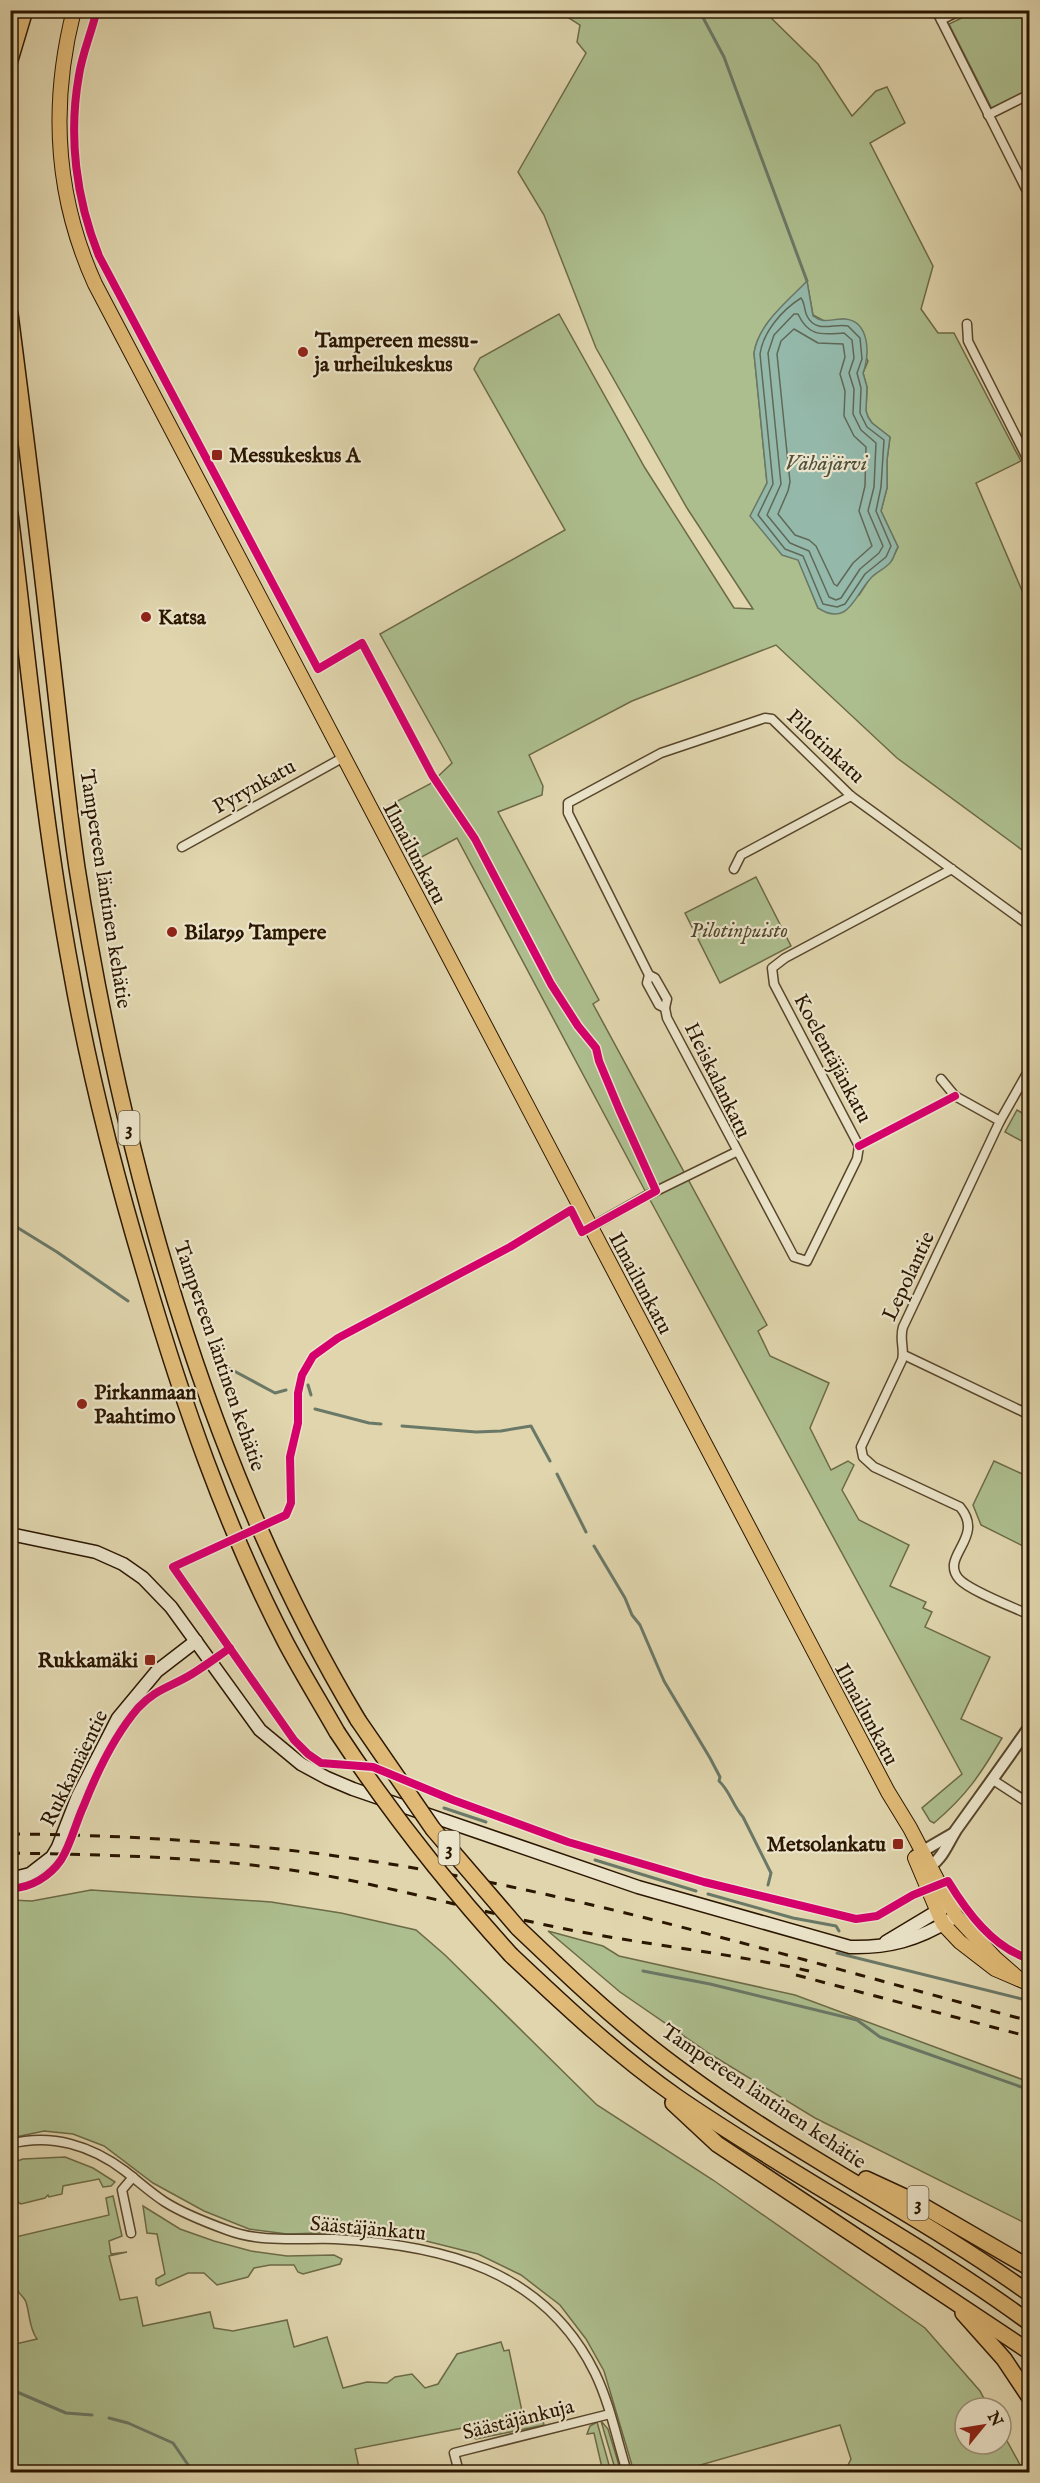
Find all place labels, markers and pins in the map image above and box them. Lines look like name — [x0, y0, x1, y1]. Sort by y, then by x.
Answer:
place label: Tampereen messu- ja urheilukeskus — [312, 328, 479, 379]
marker: Tampereen messu- ja urheilukeskus — [296, 345, 310, 359]
place label: Messukeskus A — [229, 443, 362, 470]
marker: Messukeskus A — [210, 448, 224, 462]
place label: Katsa — [158, 605, 207, 632]
marker: Katsa — [139, 610, 153, 624]
place label: Bilar99 Tampere — [184, 920, 327, 947]
marker: Bilar99 Tampere — [165, 925, 179, 939]
place label: Pirkanmaan Paahtimo — [94, 1380, 196, 1431]
marker: Pirkanmaan Paahtimo — [75, 1397, 89, 1411]
place label: Rukkamäki — [38, 1648, 138, 1675]
marker: Rukkamäki — [143, 1653, 157, 1667]
place label: Metsolankatu — [767, 1832, 886, 1859]
marker: Metsolankatu — [891, 1837, 905, 1851]

